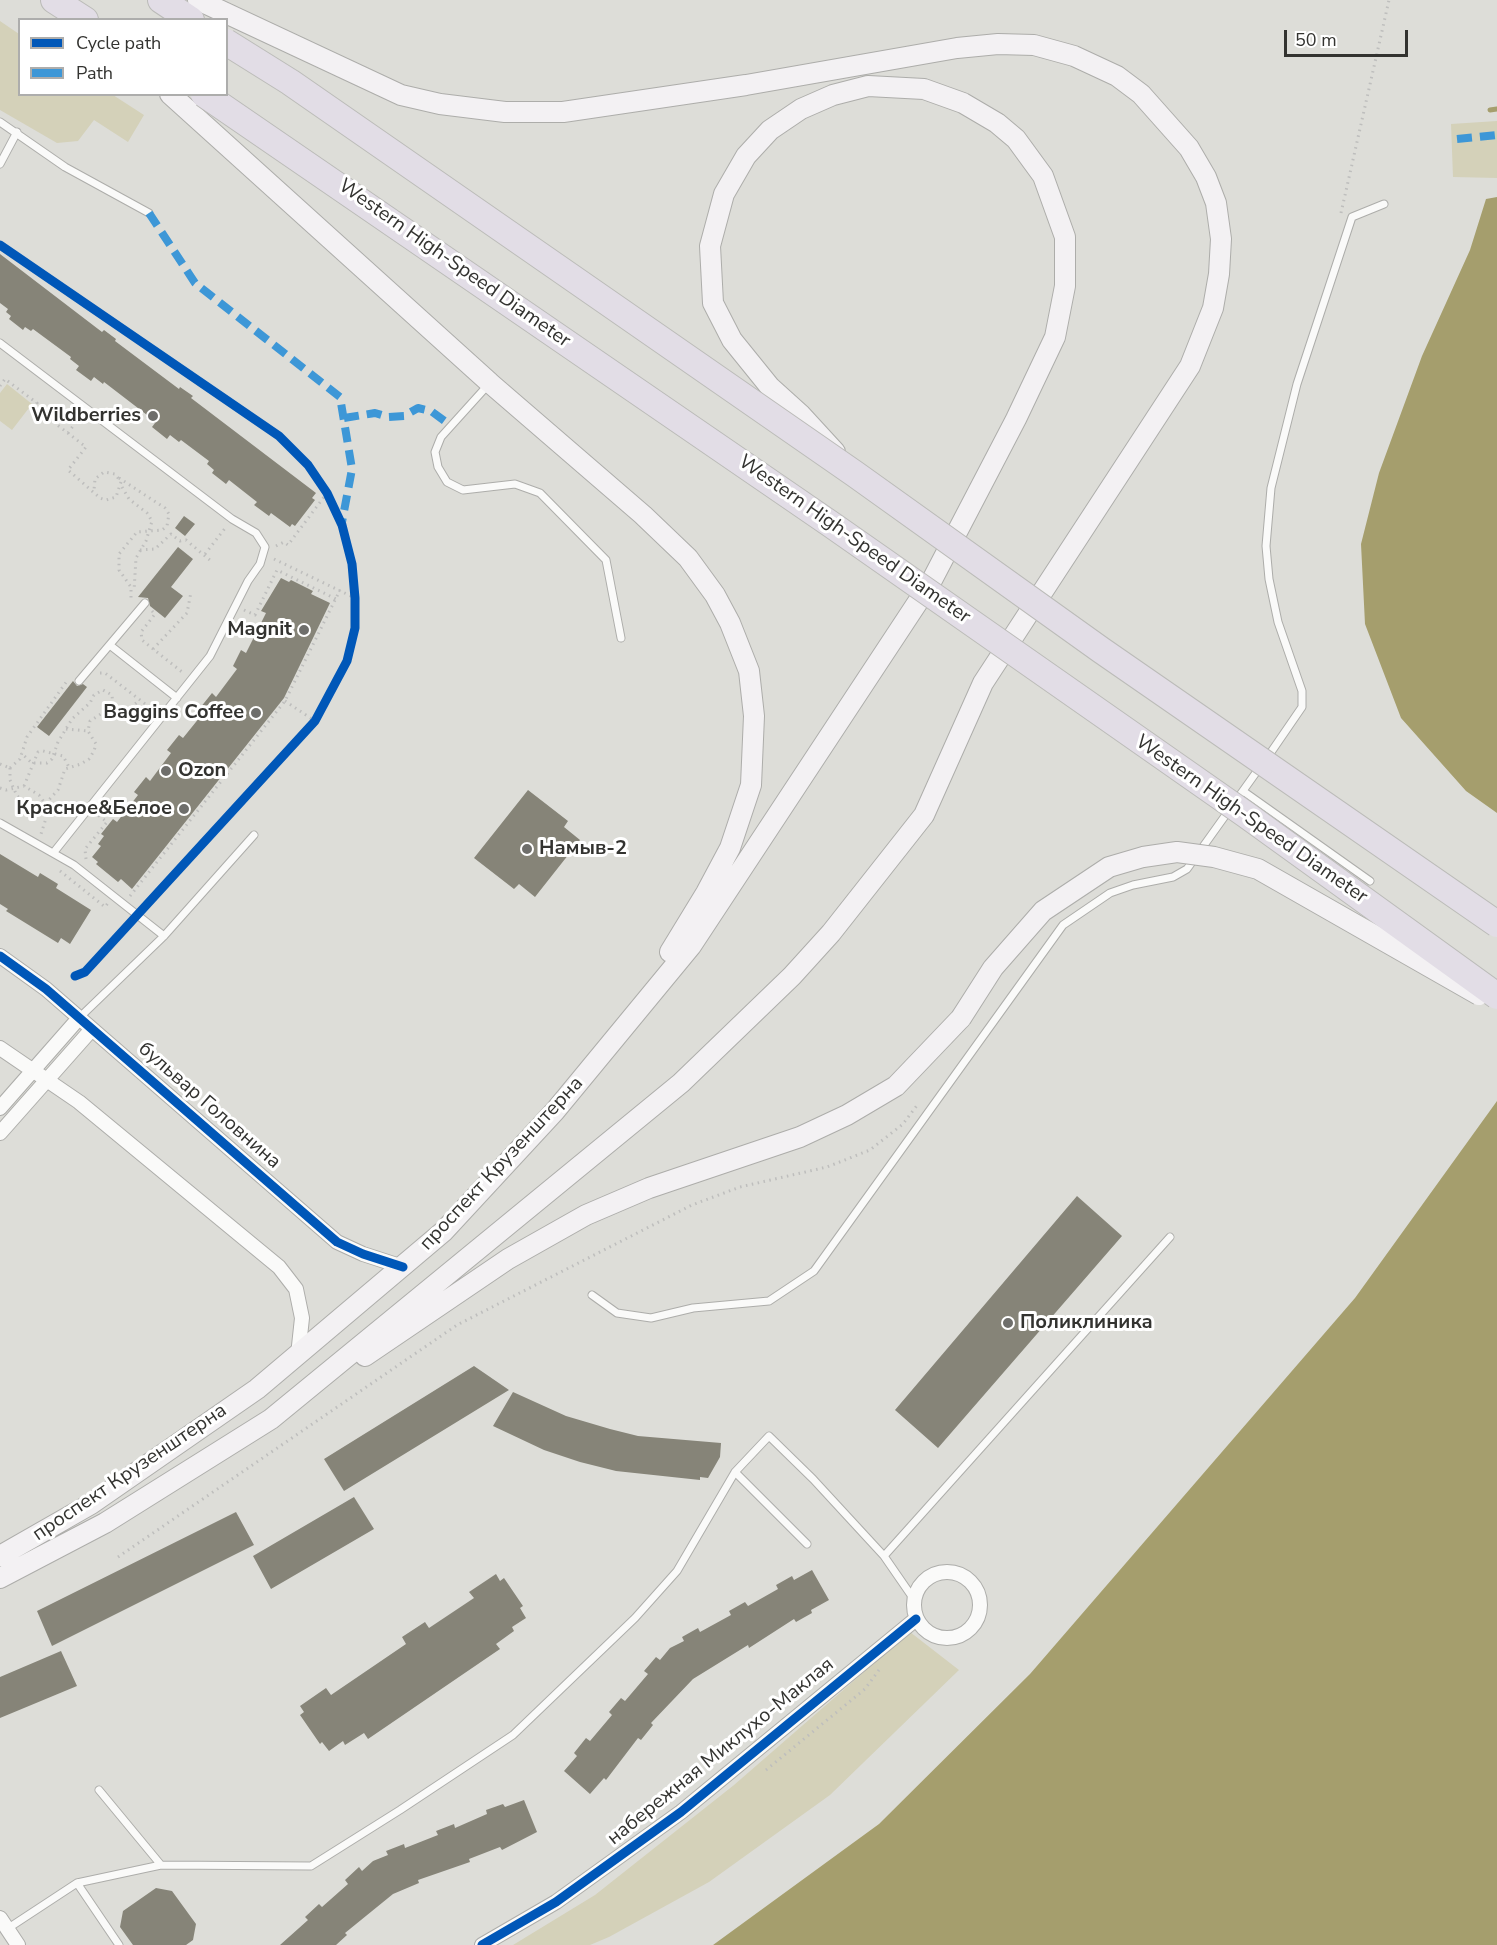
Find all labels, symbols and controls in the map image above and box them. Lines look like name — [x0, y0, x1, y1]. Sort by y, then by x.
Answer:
legend — [18, 18, 228, 96]
scale bar — [1287, 18, 1412, 56]
text: 50 m — [1295, 28, 1337, 52]
text: Cycle path — [76, 31, 161, 55]
text: Path — [76, 61, 113, 85]
street label: Western High-Speed Diameter — [333, 175, 575, 353]
place label: Wildberries — [31, 404, 141, 428]
marker: Wildberries — [146, 409, 160, 423]
street label: Western High-Speed Diameter — [733, 451, 975, 629]
place label: Magnit — [227, 618, 292, 642]
marker: Magnit — [297, 623, 311, 637]
place label: Baggins Coffee — [103, 701, 244, 725]
marker: Baggins Coffee — [249, 706, 263, 720]
street label: Western High-Speed Diameter — [1130, 731, 1372, 909]
place label: Ozon — [178, 759, 226, 783]
marker: Ozon — [159, 764, 173, 778]
place label: Красное&Белое — [16, 797, 172, 821]
marker: Красное&Белое — [177, 802, 191, 816]
place label: Намыв-2 — [539, 837, 627, 861]
marker: Намыв-2 — [520, 842, 534, 856]
street label: бульвар Головнина — [133, 1037, 285, 1175]
street label: проспект Крузенштерна — [415, 1072, 589, 1256]
place label: Поликлиника — [1020, 1311, 1153, 1335]
marker: Поликлиника — [1001, 1316, 1015, 1330]
street label: проспект Крузенштерна — [28, 1399, 232, 1547]
street label: набережная Миклухо-Маклая — [603, 1653, 839, 1851]

